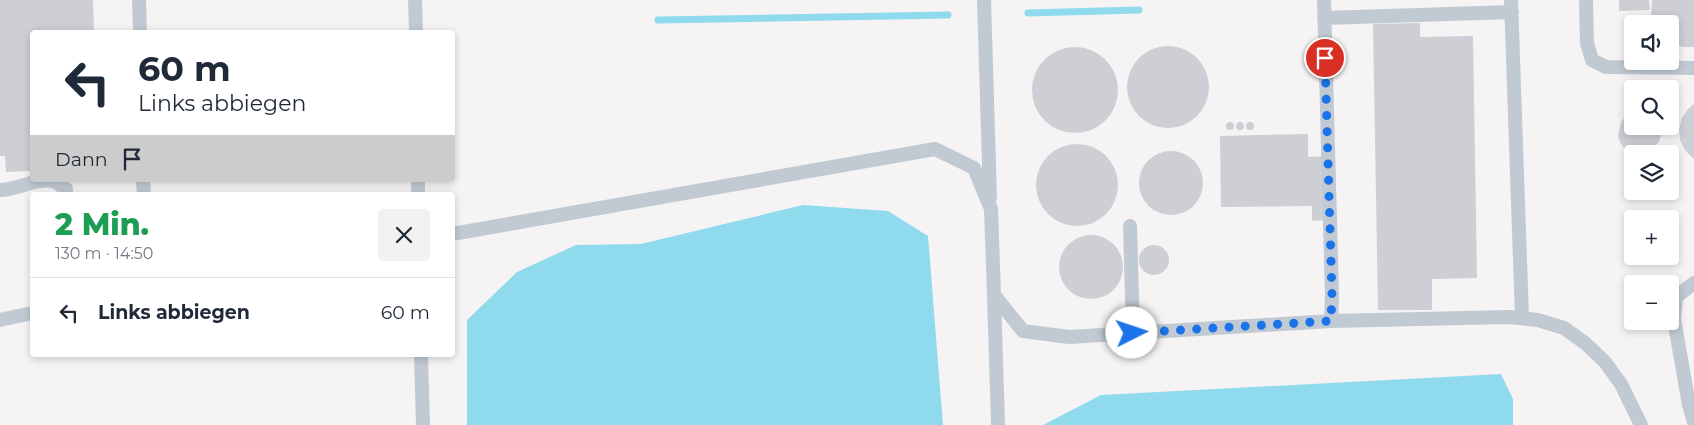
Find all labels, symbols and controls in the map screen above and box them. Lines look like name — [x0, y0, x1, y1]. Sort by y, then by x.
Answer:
map controls — [1624, 15, 1679, 330]
button: sound — [1624, 15, 1679, 70]
pin — [1304, 37, 1346, 79]
icon: arrive — [1311, 44, 1339, 72]
text: 60 m — [138, 47, 231, 90]
icon: left — [55, 50, 120, 115]
button: search — [1624, 80, 1679, 135]
text: Links abbiegen — [138, 90, 306, 117]
icon: arrive — [118, 145, 146, 173]
button: layers — [1624, 145, 1679, 200]
text: Dann — [55, 148, 108, 171]
text: 2 Min. — [55, 206, 149, 243]
button: close — [378, 209, 430, 261]
button: + — [1624, 210, 1679, 265]
text: 130 m · 14:50 — [55, 244, 153, 263]
button: − — [1624, 275, 1679, 330]
icon: left — [55, 299, 83, 327]
text: Links abbiegen — [98, 301, 250, 324]
text: 60 m — [381, 301, 430, 324]
position arrow — [1105, 306, 1157, 358]

